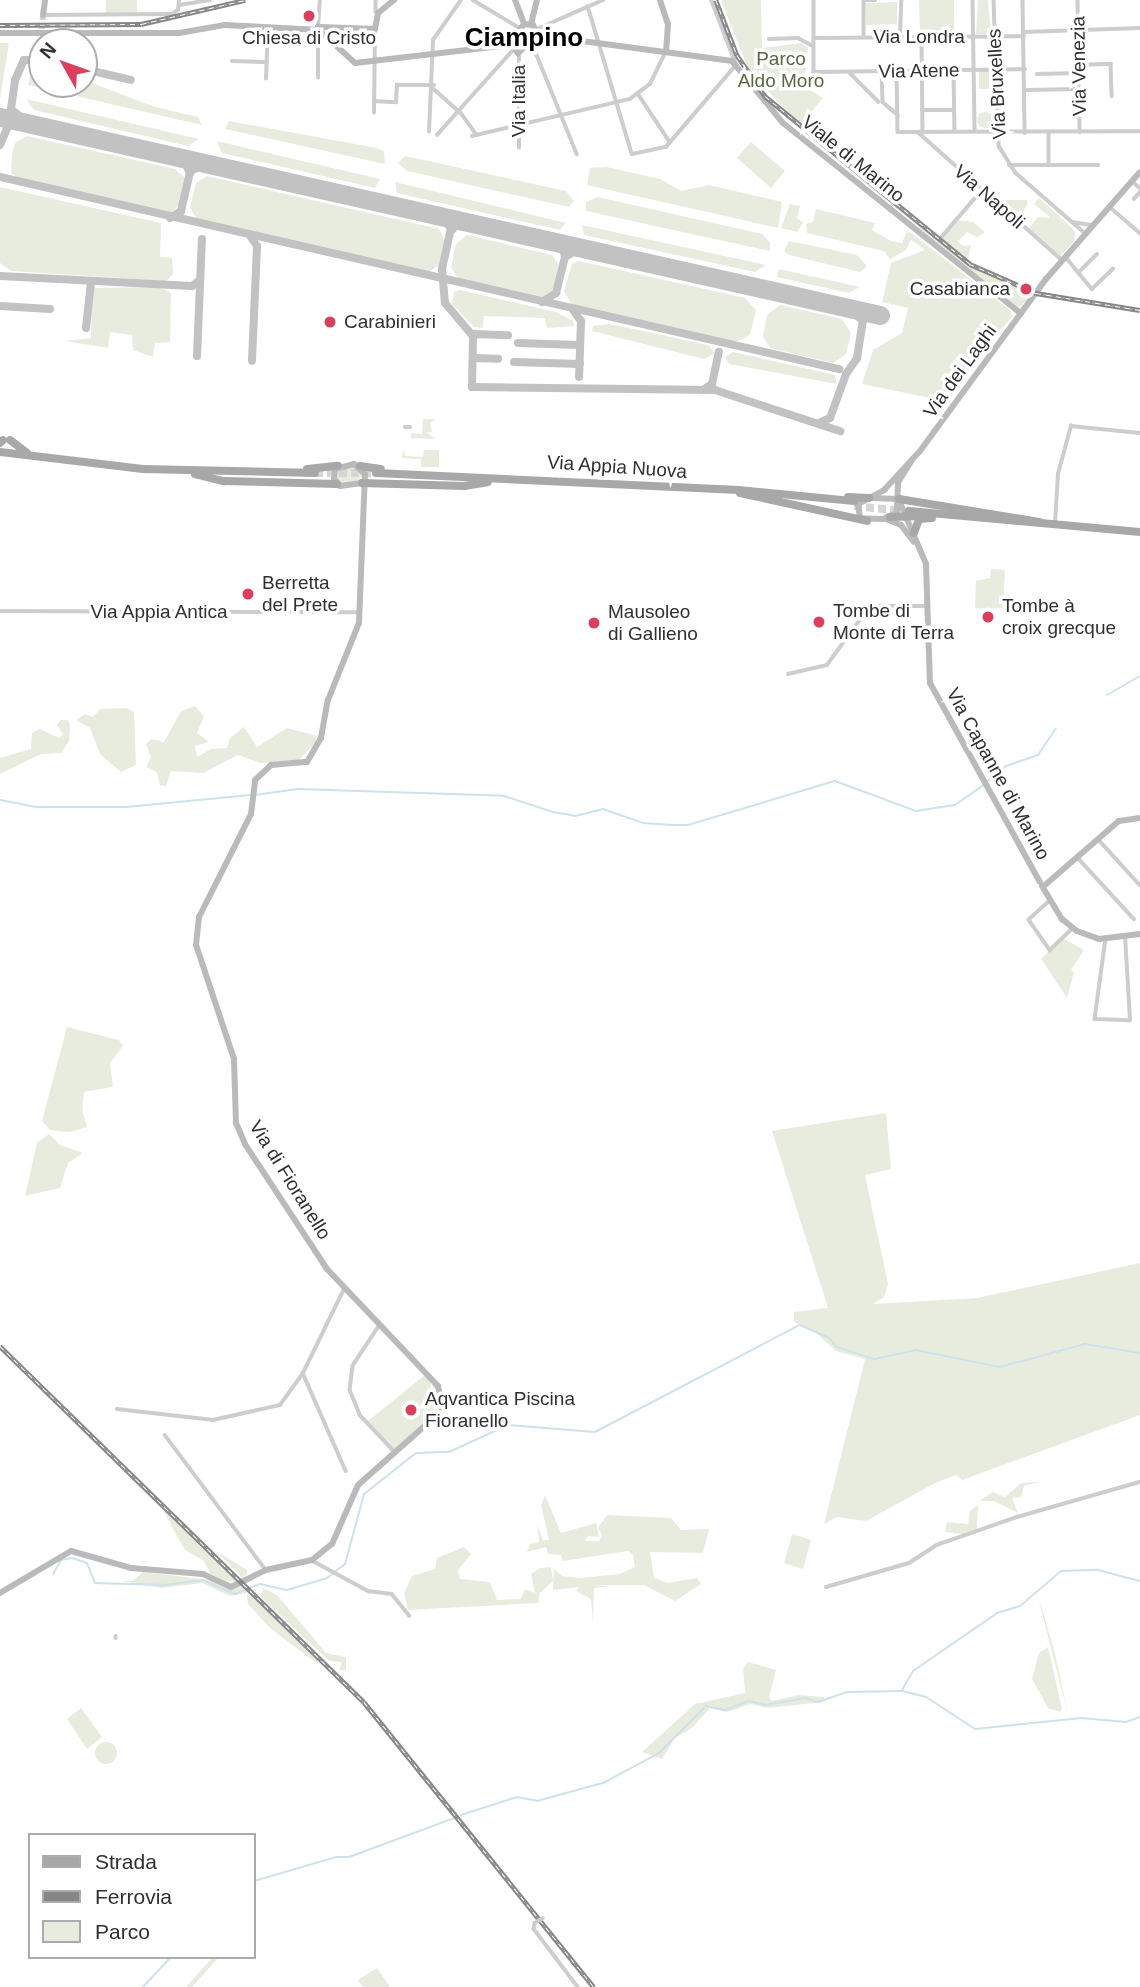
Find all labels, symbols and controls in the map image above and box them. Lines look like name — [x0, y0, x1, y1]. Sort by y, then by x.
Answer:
marker: Chiesa di Cristo — [301, 8, 317, 24]
street label: Via Venezia — [1067, 16, 1091, 116]
district label: Ciampino — [465, 22, 583, 54]
street label: Via Londra — [873, 26, 965, 48]
place label: Chiesa di Cristo — [242, 27, 376, 49]
north arrow — [28, 28, 98, 98]
street label: Via Bruxelles — [983, 28, 1011, 140]
text: N — [36, 38, 61, 62]
park label: Parco Aldo Moro — [738, 48, 824, 92]
street label: Via Atene — [878, 59, 960, 83]
street label: Via Italia — [508, 65, 530, 137]
street label: Viale di Marino — [797, 111, 909, 207]
street label: Via Napoli — [949, 160, 1029, 234]
place label: Casabianca — [910, 278, 1010, 300]
marker: Casabianca — [1016, 279, 1036, 299]
place label: Carabinieri — [344, 311, 436, 333]
marker: Carabinieri — [322, 314, 338, 330]
street label: Via dei Laghi — [919, 320, 1001, 422]
street label: Via Appia Nuova — [546, 451, 688, 483]
place label: Berretta del Prete — [262, 572, 338, 616]
marker: Berretta del Prete — [240, 586, 256, 602]
place label: Tombe à croix grecque — [1002, 595, 1116, 639]
place label: Tombe di Monte di Terra — [833, 600, 954, 644]
street label: Via Appia Antica — [89, 601, 229, 623]
place label: Mausoleo di Gallieno — [608, 601, 698, 645]
marker: Tombe à croix grecque — [980, 609, 996, 625]
marker: Tombe di Monte di Terra — [811, 614, 827, 630]
marker: Mausoleo di Gallieno — [586, 615, 602, 631]
street label: Via Capanne di Marino — [941, 684, 1055, 864]
street label: Via di Fioranello — [244, 1116, 336, 1244]
place label: Aqvantica Piscina Fioranello — [425, 1388, 575, 1432]
marker: Aqvantica Piscina Fioranello — [403, 1402, 419, 1418]
legend — [28, 1833, 256, 1959]
text: Strada — [95, 1850, 157, 1873]
text: Ferrovia — [95, 1885, 172, 1908]
text: Parco — [95, 1920, 150, 1943]

